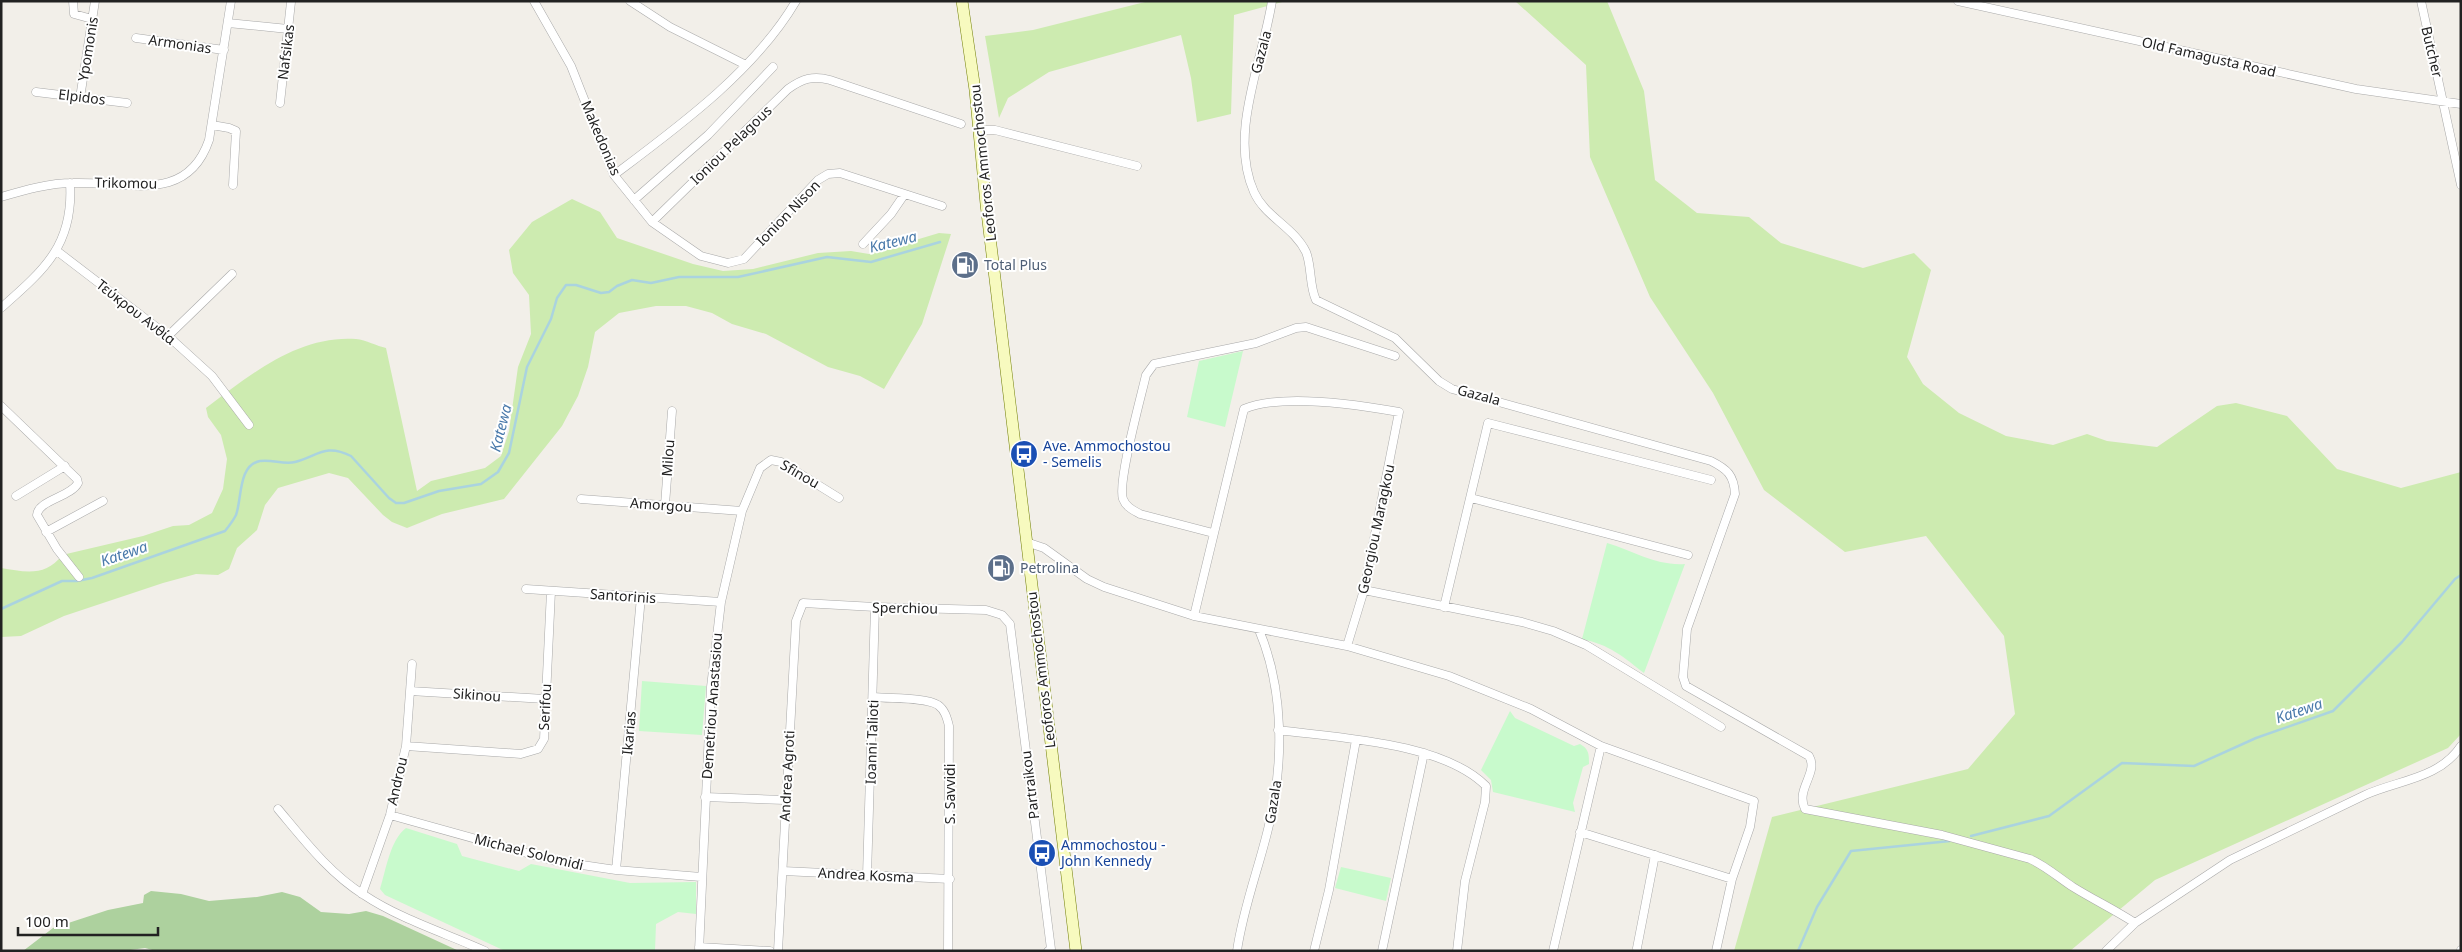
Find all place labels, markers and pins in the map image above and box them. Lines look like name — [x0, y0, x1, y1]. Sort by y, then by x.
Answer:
fuel station icon: Total Plus — [950, 250, 980, 280]
place label: Total Plus — [984, 255, 1047, 274]
place label: Ave. Ammochostou - Semelis — [1043, 436, 1171, 471]
bus stop icon: Ave. Ammochostou - Semelis — [1009, 439, 1039, 469]
fuel station icon: Petrolina — [986, 553, 1016, 583]
place label: Petrolina — [1020, 558, 1079, 577]
place label: Ammochostou - John Kennedy — [1059, 835, 1165, 870]
bus stop icon: Ammochostou - John Kennedy — [1027, 838, 1057, 868]

